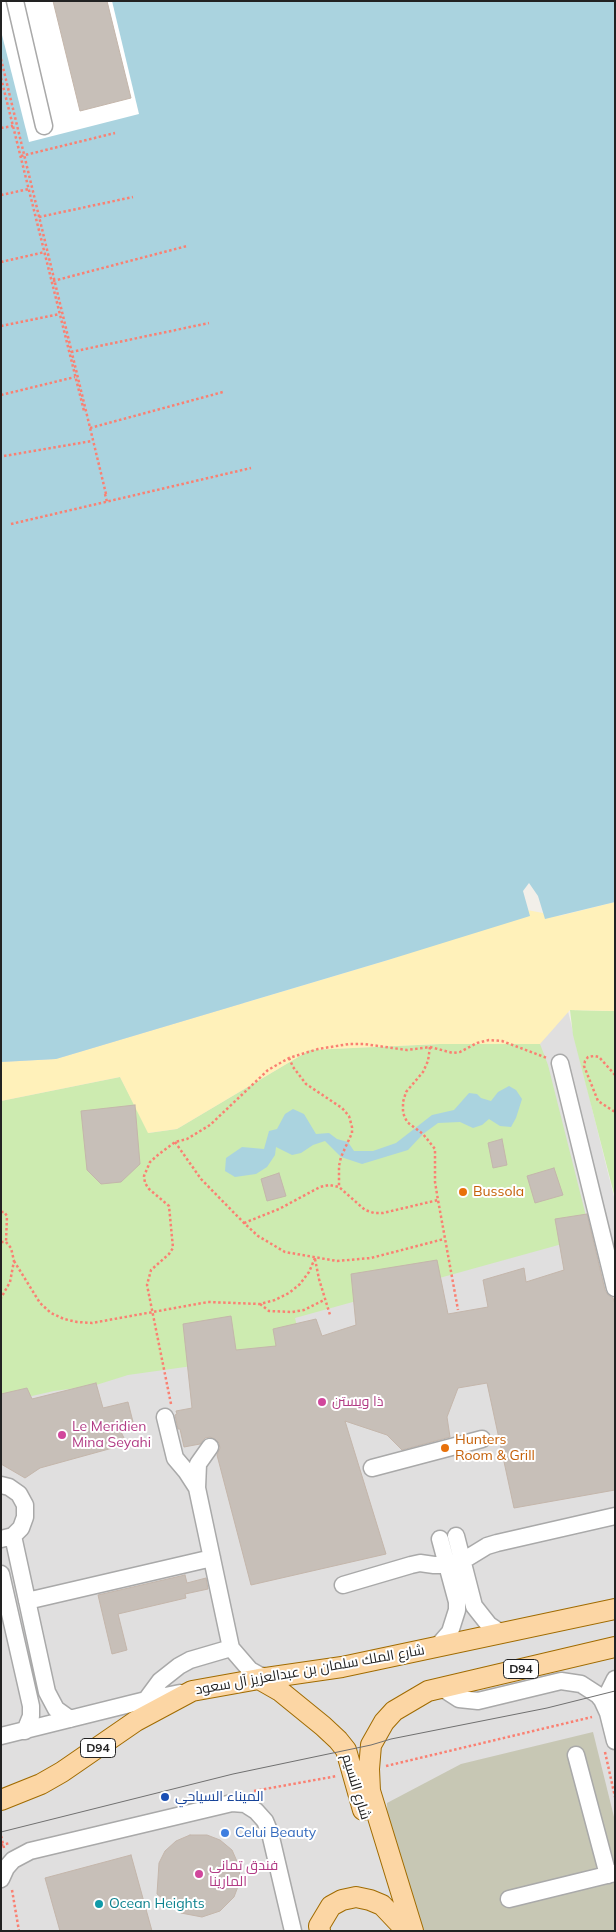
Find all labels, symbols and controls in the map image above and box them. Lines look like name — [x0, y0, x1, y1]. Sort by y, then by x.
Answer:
place label: Bussola — [473, 1184, 524, 1200]
marker: Bussola — [457, 1186, 469, 1198]
place label: ذا ويستن — [332, 1394, 383, 1410]
marker: ذا ويستن — [316, 1396, 328, 1408]
place label: Le Meridien Mina Seyahi — [72, 1419, 151, 1451]
marker: Le Meridien Mina Seyahi — [56, 1429, 68, 1441]
place label: Hunters Room & Grill — [455, 1432, 535, 1464]
marker: Hunters Room & Grill — [439, 1442, 451, 1454]
street label: شارع الملك سلمان بن عبدالعزيز آل سعود — [194, 1642, 426, 1698]
road number: D94 — [504, 1660, 538, 1678]
road number: D94 — [80, 1739, 116, 1758]
street label: شارع النسيم — [338, 1752, 374, 1822]
place label: الميناء السياحي — [175, 1789, 264, 1805]
marker: الميناء السياحي — [159, 1791, 171, 1803]
place label: Celui Beauty — [235, 1825, 316, 1841]
marker: Celui Beauty — [219, 1827, 231, 1839]
place label: فندق تماني المارينا — [209, 1858, 278, 1890]
marker: فندق تماني المارينا — [193, 1868, 205, 1880]
place label: Ocean Heights — [109, 1896, 205, 1912]
marker: Ocean Heights — [93, 1898, 105, 1910]

